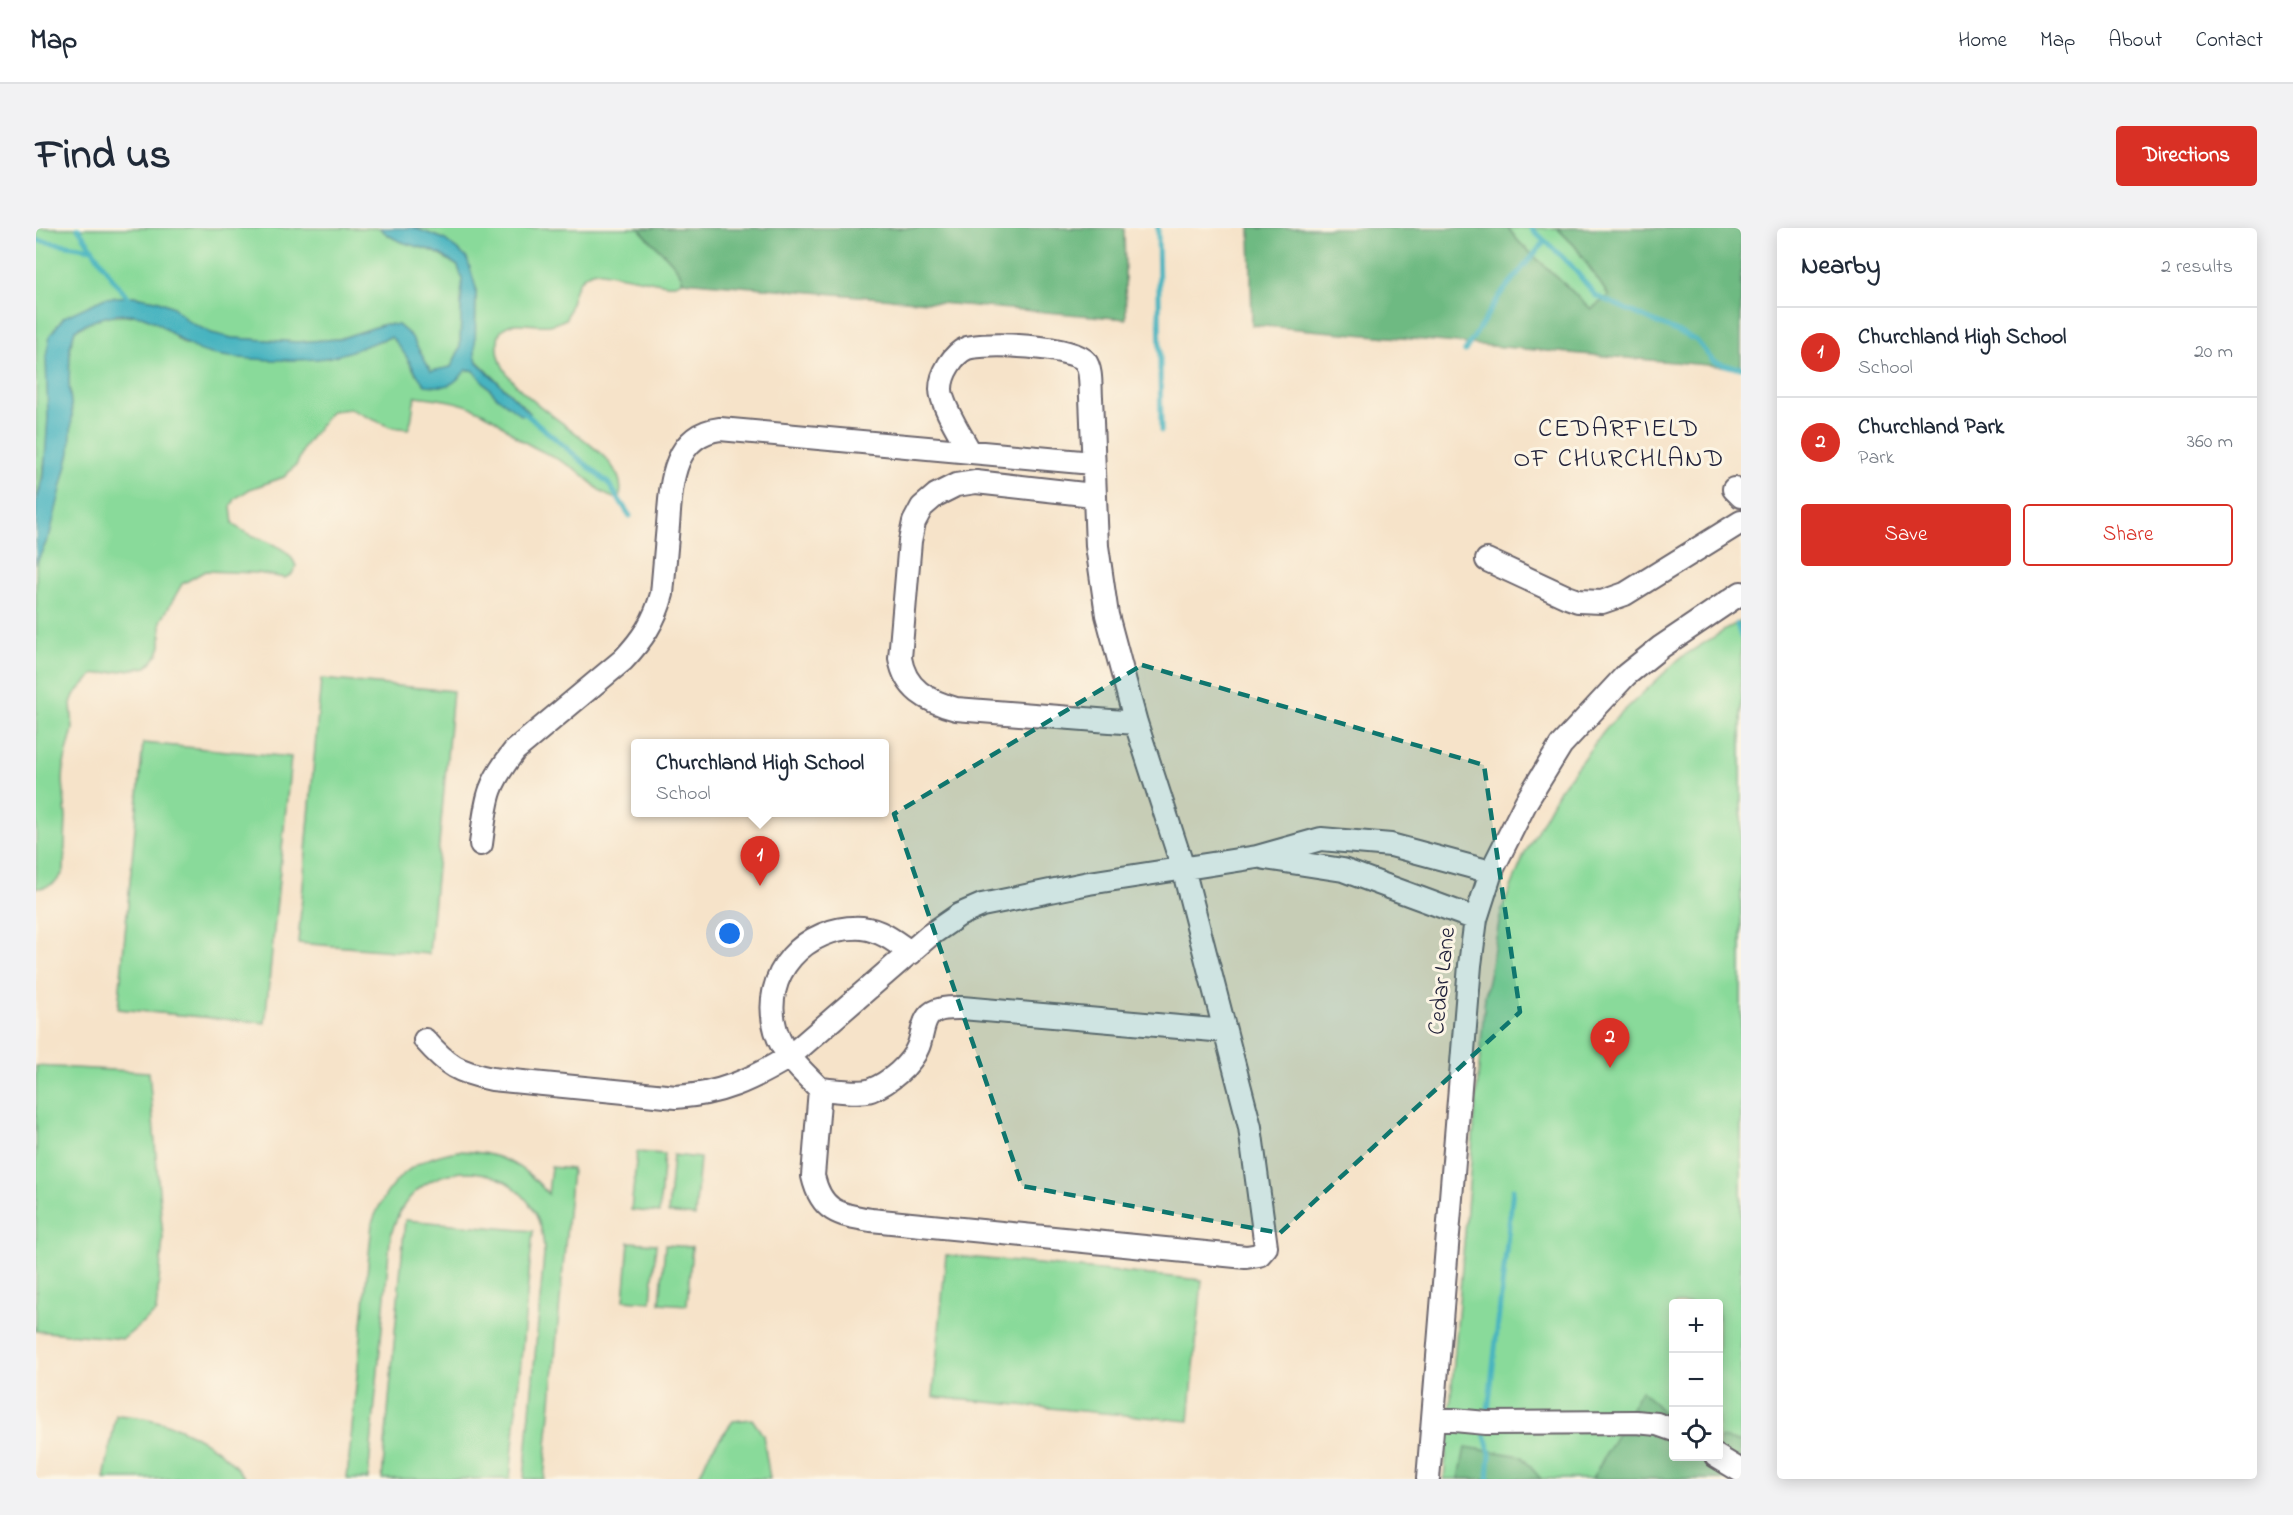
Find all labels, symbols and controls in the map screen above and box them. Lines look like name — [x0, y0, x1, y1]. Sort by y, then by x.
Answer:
text: Map — [30, 21, 77, 62]
text: Home — [1958, 26, 2007, 56]
text: Map — [2040, 26, 2075, 56]
text: About — [2108, 26, 2162, 56]
text: Contact — [2195, 26, 2263, 56]
text: Find us — [36, 126, 171, 187]
button: Directions — [2116, 126, 2257, 186]
text: Nearby — [1801, 248, 1880, 286]
text: 2 results — [2161, 253, 2233, 282]
text: Churchland High School — [1858, 322, 2066, 354]
text: 1 — [1817, 338, 1824, 367]
text: 20 m — [2194, 338, 2233, 367]
text: School — [1858, 354, 1913, 383]
district label: CEDARFIELD OF CHURCHLAND — [1513, 411, 1725, 479]
text: Churchland Park — [1858, 412, 2004, 444]
text: 2 — [1816, 428, 1825, 457]
text: 360 m — [2187, 428, 2233, 457]
text: Park — [1858, 444, 1894, 473]
button: Save — [1801, 504, 2011, 566]
button: Share — [2023, 504, 2233, 566]
popup — [631, 739, 889, 817]
text: Churchland High School — [656, 748, 864, 780]
text: School — [656, 780, 711, 809]
pin: 1 — [740, 836, 780, 886]
your location — [715, 919, 744, 948]
street label: Cedar Lane — [1420, 925, 1466, 1037]
pin: 2 — [1590, 1018, 1630, 1068]
map controls — [1669, 1299, 1723, 1461]
button: + — [1669, 1299, 1723, 1353]
button: − — [1669, 1353, 1723, 1407]
button: locate — [1669, 1407, 1723, 1461]

